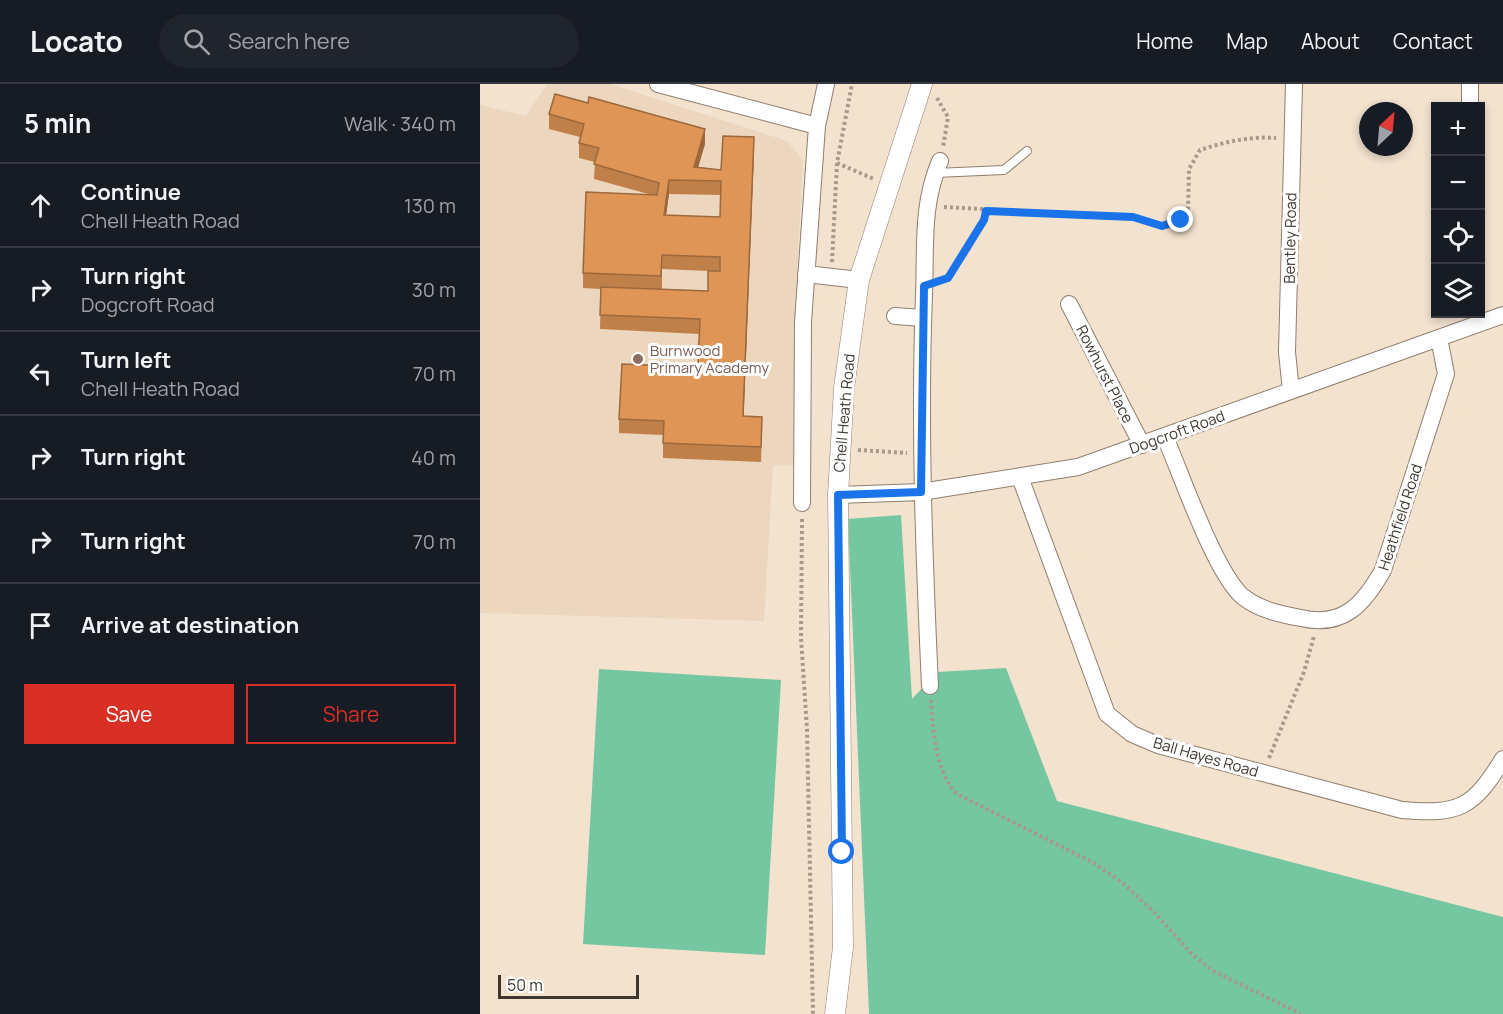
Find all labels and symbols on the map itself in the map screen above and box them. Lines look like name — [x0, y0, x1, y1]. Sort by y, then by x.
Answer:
north arrow — [1359, 102, 1413, 156]
street label: Bentley Road — [1279, 192, 1301, 284]
route end — [1167, 206, 1193, 232]
street label: Rowhurst Place — [1071, 322, 1139, 427]
place label: Burnwood Primary Academy — [650, 340, 769, 378]
marker: Burnwood Primary Academy — [631, 352, 645, 366]
street label: Chell Heath Road — [828, 353, 860, 473]
street label: Dogcroft Road — [1126, 405, 1228, 459]
street label: Heathfield Road — [1373, 461, 1427, 573]
street label: Ball Hayes Road — [1151, 732, 1261, 782]
route start — [828, 838, 854, 864]
scale bar — [498, 972, 639, 1000]

